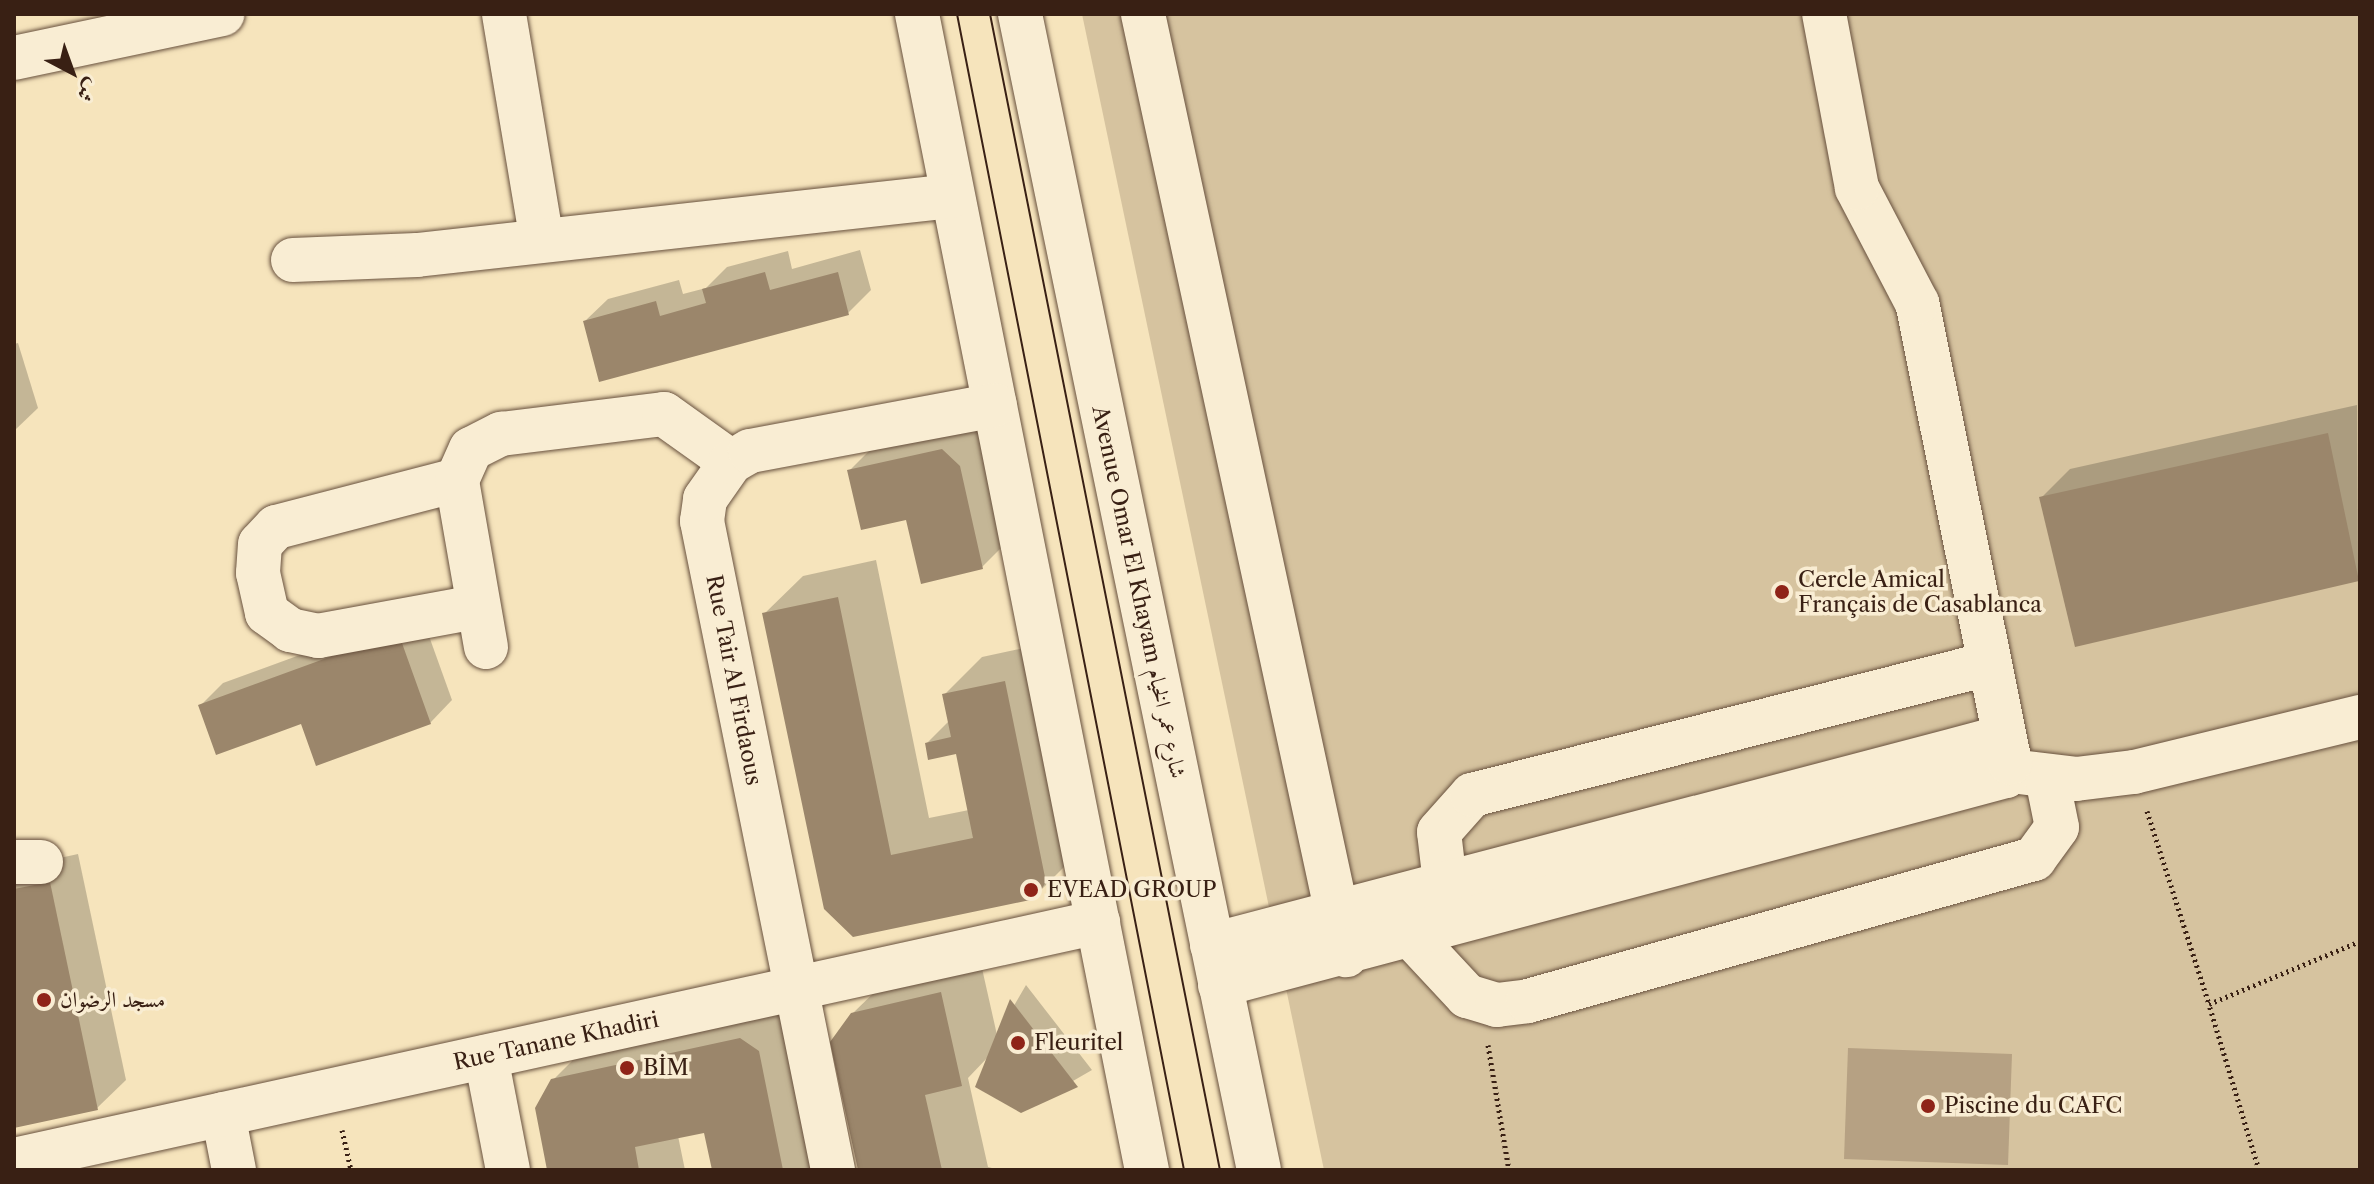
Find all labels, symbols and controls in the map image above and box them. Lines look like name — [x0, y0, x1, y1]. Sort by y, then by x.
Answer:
north arrow — [32, 32, 112, 112]
text: ش — [71, 73, 105, 108]
street label: Avenue Omar El Khayam شارع عمر الخيام — [1087, 403, 1191, 781]
place label: Cercle Amical Français de Casablanca — [1798, 566, 2042, 618]
street label: Rue Tair Al Firdaous — [700, 572, 768, 788]
marker: Cercle Amical Français de Casablanca — [1773, 583, 1791, 601]
place label: EVEAD GROUP — [1047, 877, 1216, 903]
marker: EVEAD GROUP — [1022, 881, 1040, 899]
place label: مسجد الرضوان — [60, 987, 165, 1013]
marker: مسجد الرضوان — [35, 991, 53, 1009]
street label: Rue Tanane Khadiri — [451, 1006, 661, 1076]
place label: Fleuritel — [1034, 1030, 1123, 1056]
marker: Fleuritel — [1009, 1034, 1027, 1052]
place label: BİM — [643, 1055, 689, 1081]
marker: BİM — [618, 1059, 636, 1077]
place label: Piscine du CAFC — [1944, 1093, 2122, 1119]
marker: Piscine du CAFC — [1919, 1097, 1937, 1115]

